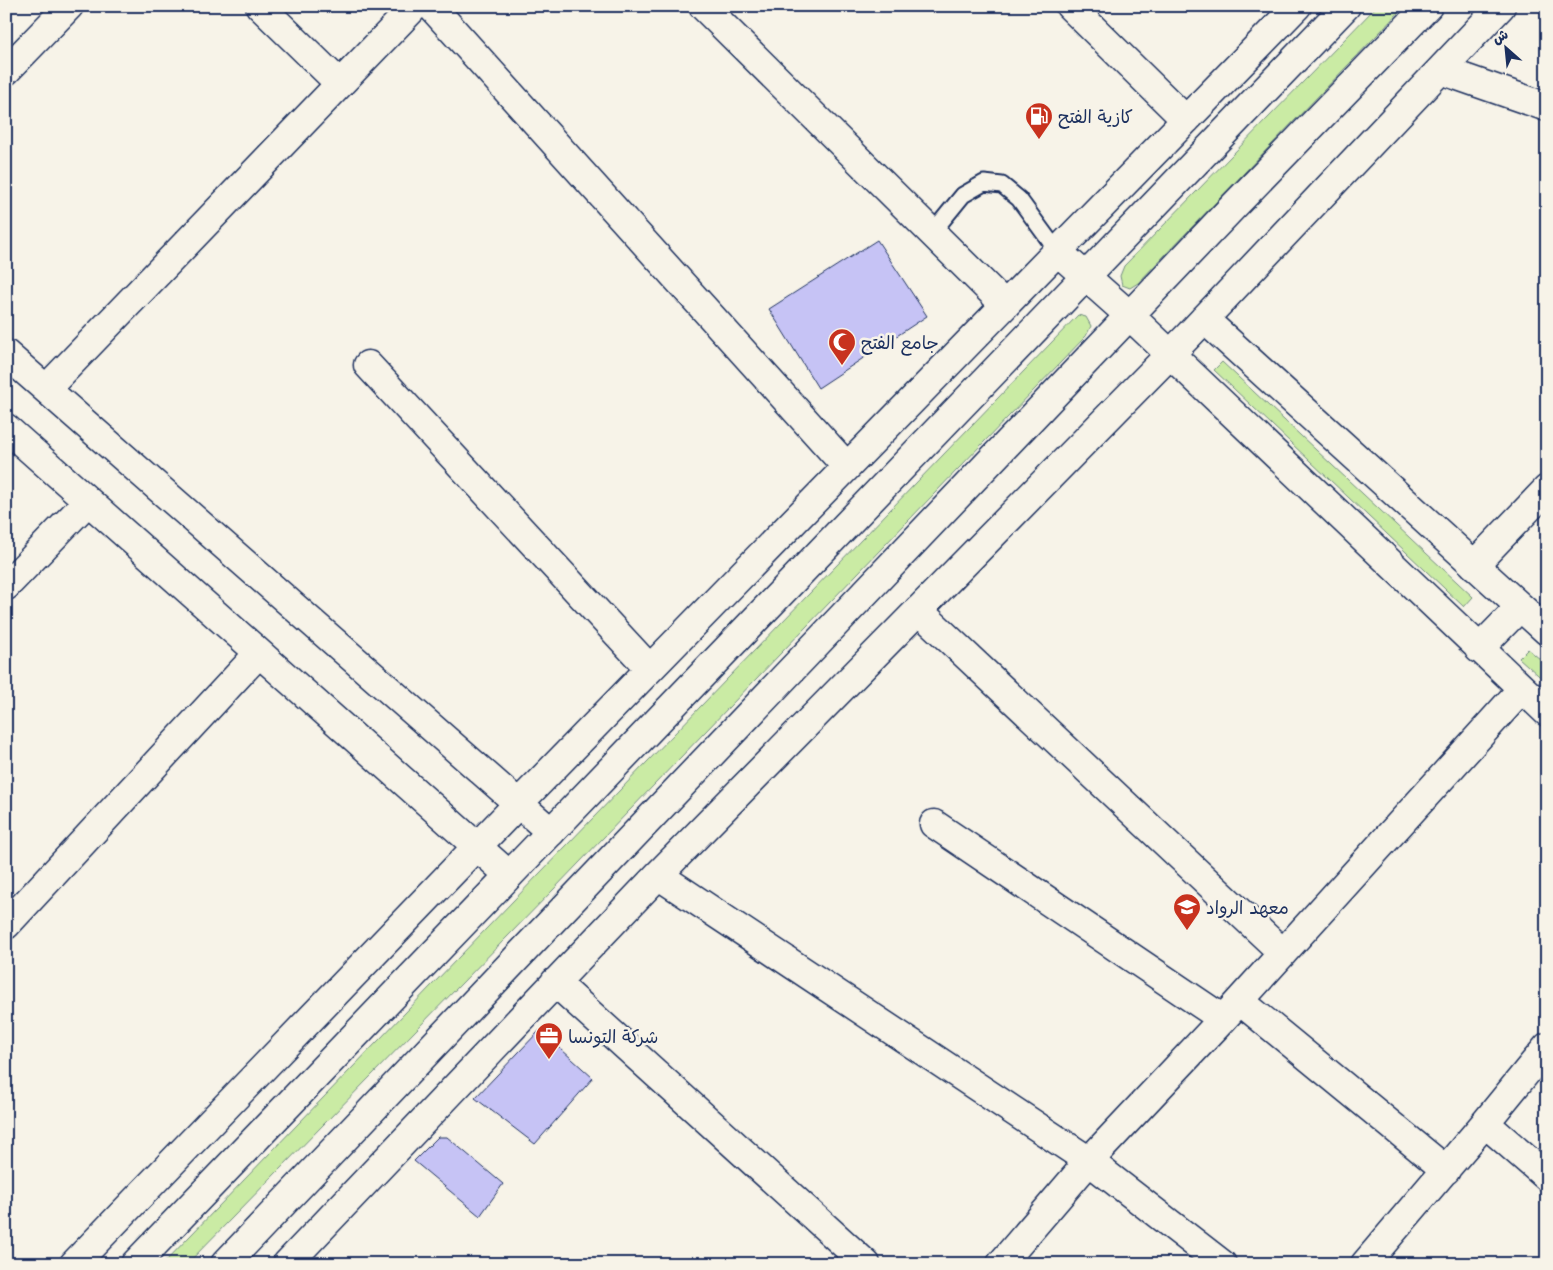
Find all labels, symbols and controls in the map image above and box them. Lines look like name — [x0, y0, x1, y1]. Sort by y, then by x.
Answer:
north arrow — [1480, 22, 1530, 72]
text: ش — [1489, 24, 1511, 48]
fuel station icon: كازية الفتح — [1024, 101, 1054, 140]
place label: كازية الفتح — [1058, 104, 1133, 129]
mosque icon: جامع الفتح — [827, 327, 857, 366]
place label: جامع الفتح — [861, 330, 939, 356]
school or university icon: معهد الرواد — [1172, 892, 1202, 931]
place label: معهد الرواد — [1206, 895, 1289, 919]
office icon: شركة التونسا — [534, 1021, 564, 1060]
place label: شركة التونسا — [568, 1024, 658, 1048]

